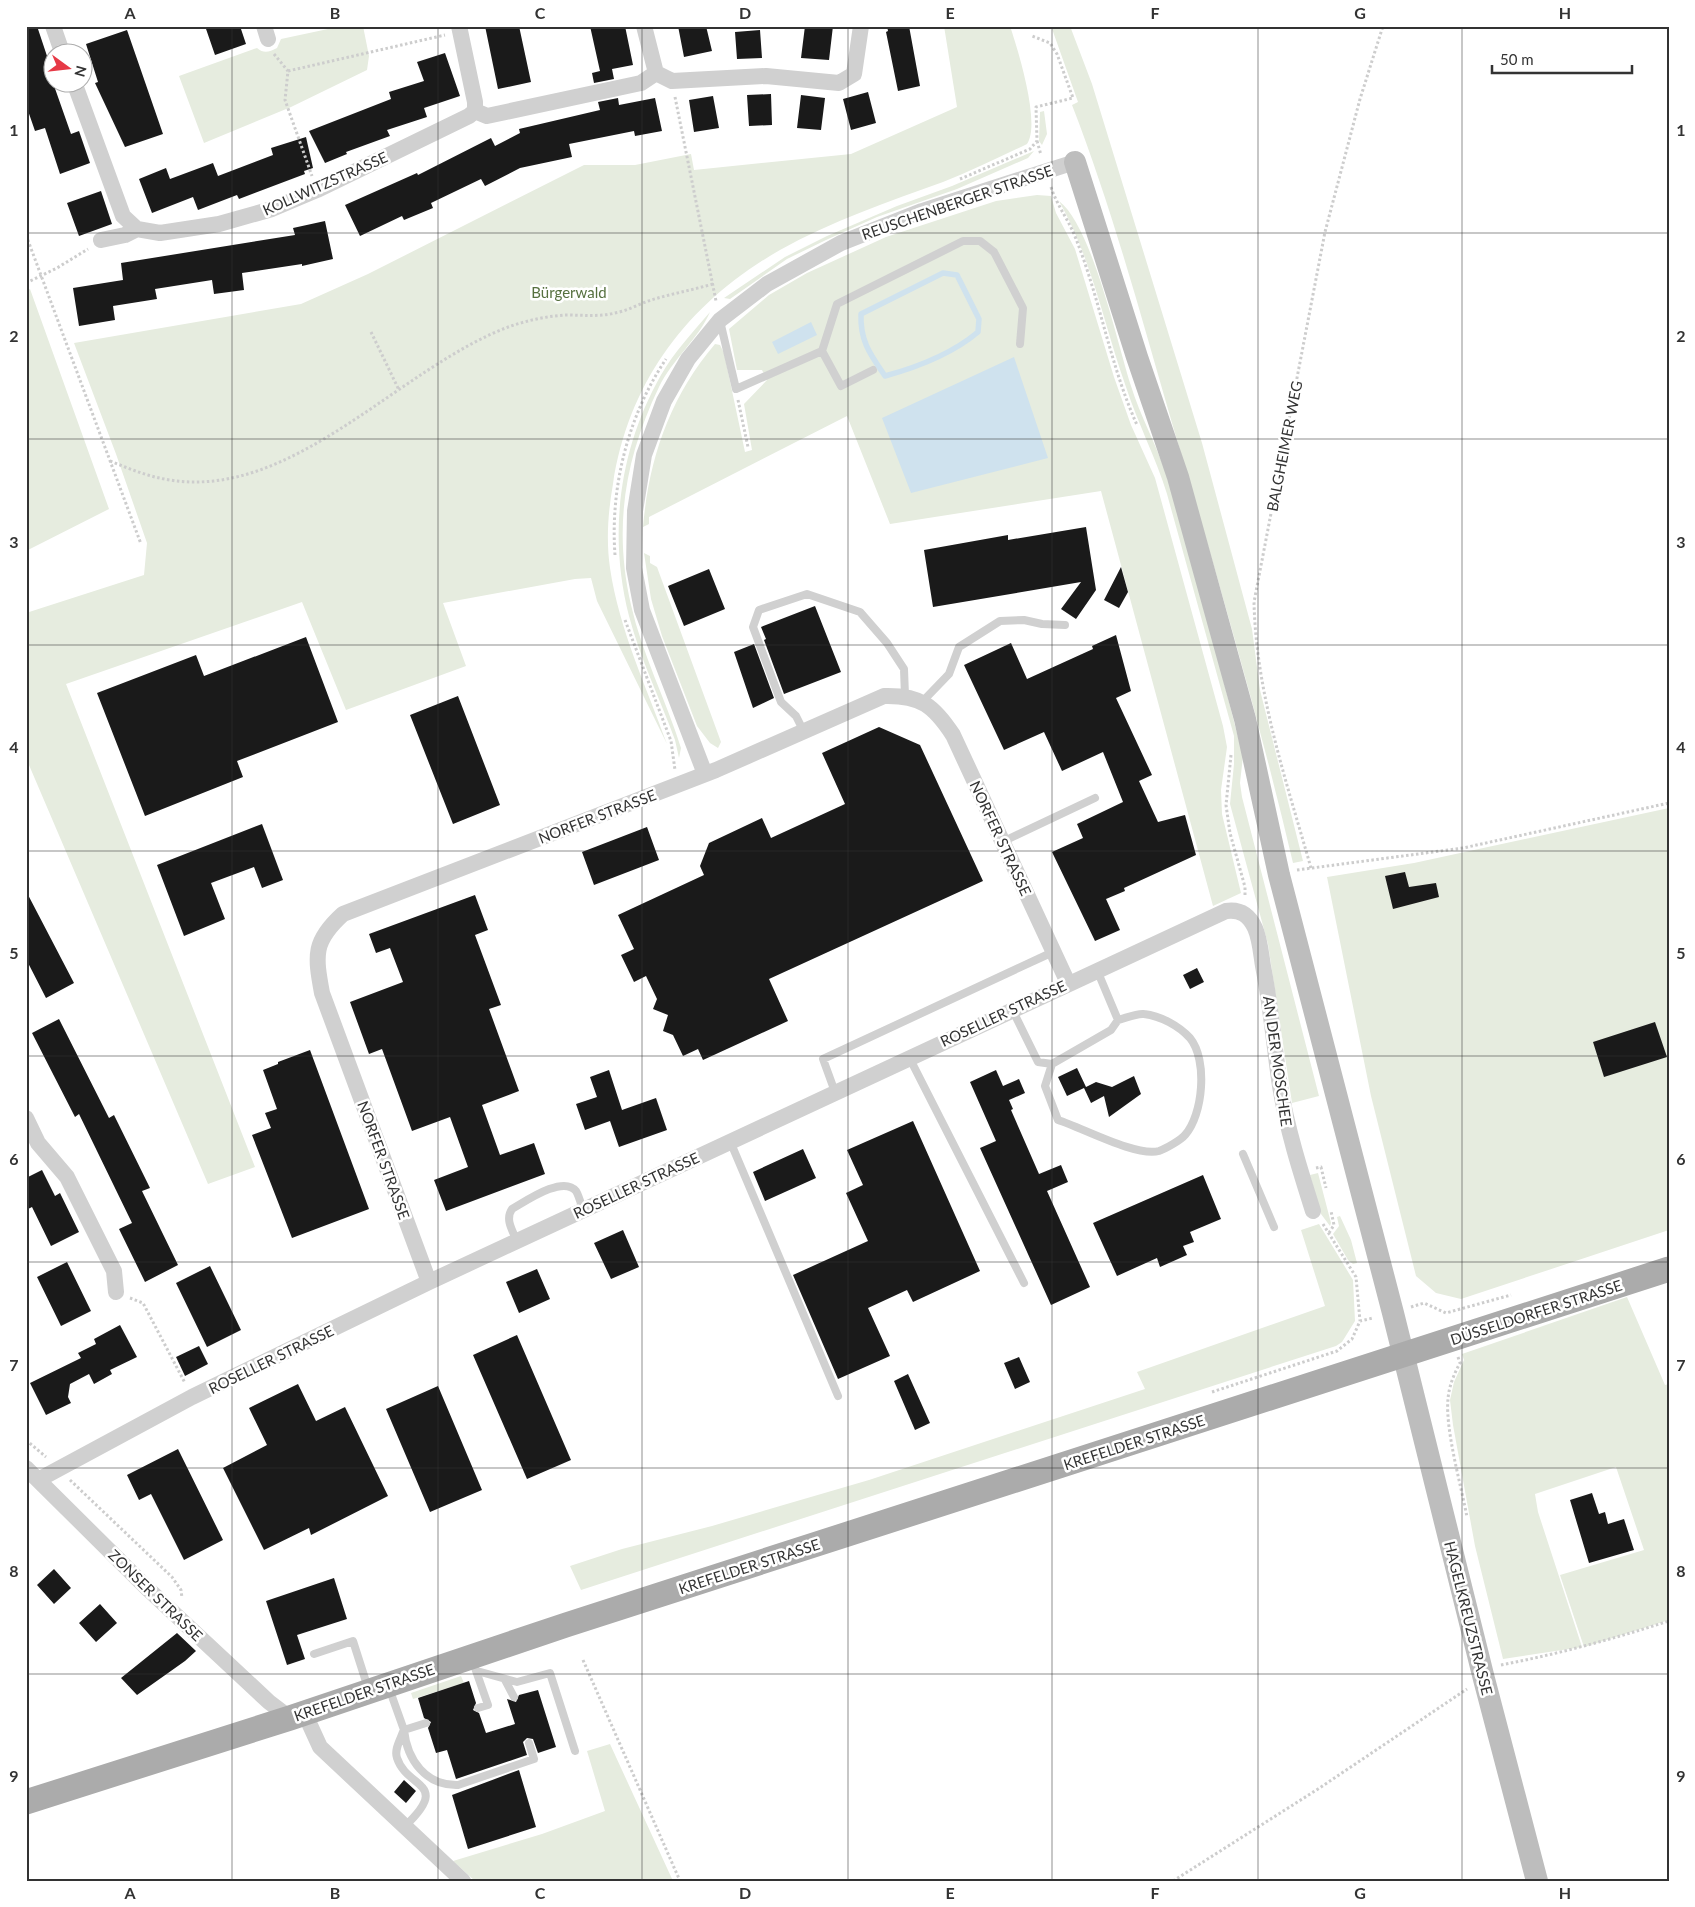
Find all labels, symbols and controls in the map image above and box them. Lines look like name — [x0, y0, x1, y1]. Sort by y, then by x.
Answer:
text: A — [123, 3, 136, 22]
text: B — [330, 3, 340, 22]
text: C — [535, 3, 546, 22]
text: D — [739, 3, 751, 22]
text: E — [945, 3, 955, 22]
text: F — [1150, 3, 1160, 22]
text: G — [1354, 3, 1366, 22]
text: H — [1559, 3, 1571, 22]
north arrow — [42, 42, 92, 92]
scale bar — [1492, 42, 1632, 74]
text: 50 m — [1500, 50, 1534, 68]
text: N — [71, 64, 91, 79]
text: 1 — [9, 120, 19, 139]
text: 1 — [1676, 120, 1686, 139]
street label: KOLLWITZSTRASSE — [260, 147, 390, 219]
street label: REUSCHENBERGER STRASSE — [859, 161, 1055, 243]
park label: Bürgerwald — [531, 283, 607, 301]
text: 2 — [9, 326, 19, 345]
text: 2 — [1676, 326, 1686, 345]
street label: BALGHEIMER WEG — [1263, 379, 1306, 513]
text: 3 — [9, 532, 19, 551]
text: 3 — [1676, 532, 1686, 551]
text: 4 — [9, 737, 19, 756]
text: 4 — [1676, 737, 1686, 756]
street label: NORFER STRASSE — [966, 778, 1036, 898]
street label: NORFER STRASSE — [536, 785, 658, 847]
text: 5 — [9, 943, 19, 962]
text: 5 — [1676, 943, 1686, 962]
street label: ROSELLER STRASSE — [937, 976, 1069, 1050]
street label: AN DER MOSCHEE — [1260, 995, 1296, 1127]
street label: NORFER STRASSE — [354, 1098, 414, 1222]
street label: ROSELLER STRASSE — [570, 1148, 702, 1222]
text: 6 — [9, 1149, 19, 1168]
text: 6 — [1676, 1149, 1686, 1168]
street label: DÜSSELDORFER STRASSE — [1448, 1276, 1624, 1348]
street label: ROSELLER STRASSE — [206, 1321, 336, 1397]
text: 7 — [9, 1355, 19, 1374]
text: 7 — [1676, 1355, 1686, 1374]
street label: KREFELDER STRASSE — [1061, 1411, 1207, 1473]
street label: KREFELDER STRASSE — [676, 1535, 822, 1597]
street label: HAGELKREUZSTRASSE — [1441, 1539, 1497, 1697]
street label: ZONSER STRASSE — [105, 1546, 207, 1644]
text: 8 — [9, 1561, 19, 1580]
text: 8 — [1676, 1561, 1686, 1580]
street label: KREFELDER STRASSE — [291, 1659, 437, 1725]
text: 9 — [9, 1766, 19, 1785]
text: 9 — [1676, 1766, 1686, 1785]
text: A — [123, 1883, 136, 1902]
text: B — [330, 1883, 340, 1902]
text: C — [535, 1883, 546, 1902]
text: D — [739, 1883, 751, 1902]
text: E — [945, 1883, 955, 1902]
text: F — [1150, 1883, 1160, 1902]
text: G — [1354, 1883, 1366, 1902]
text: H — [1559, 1883, 1571, 1902]

